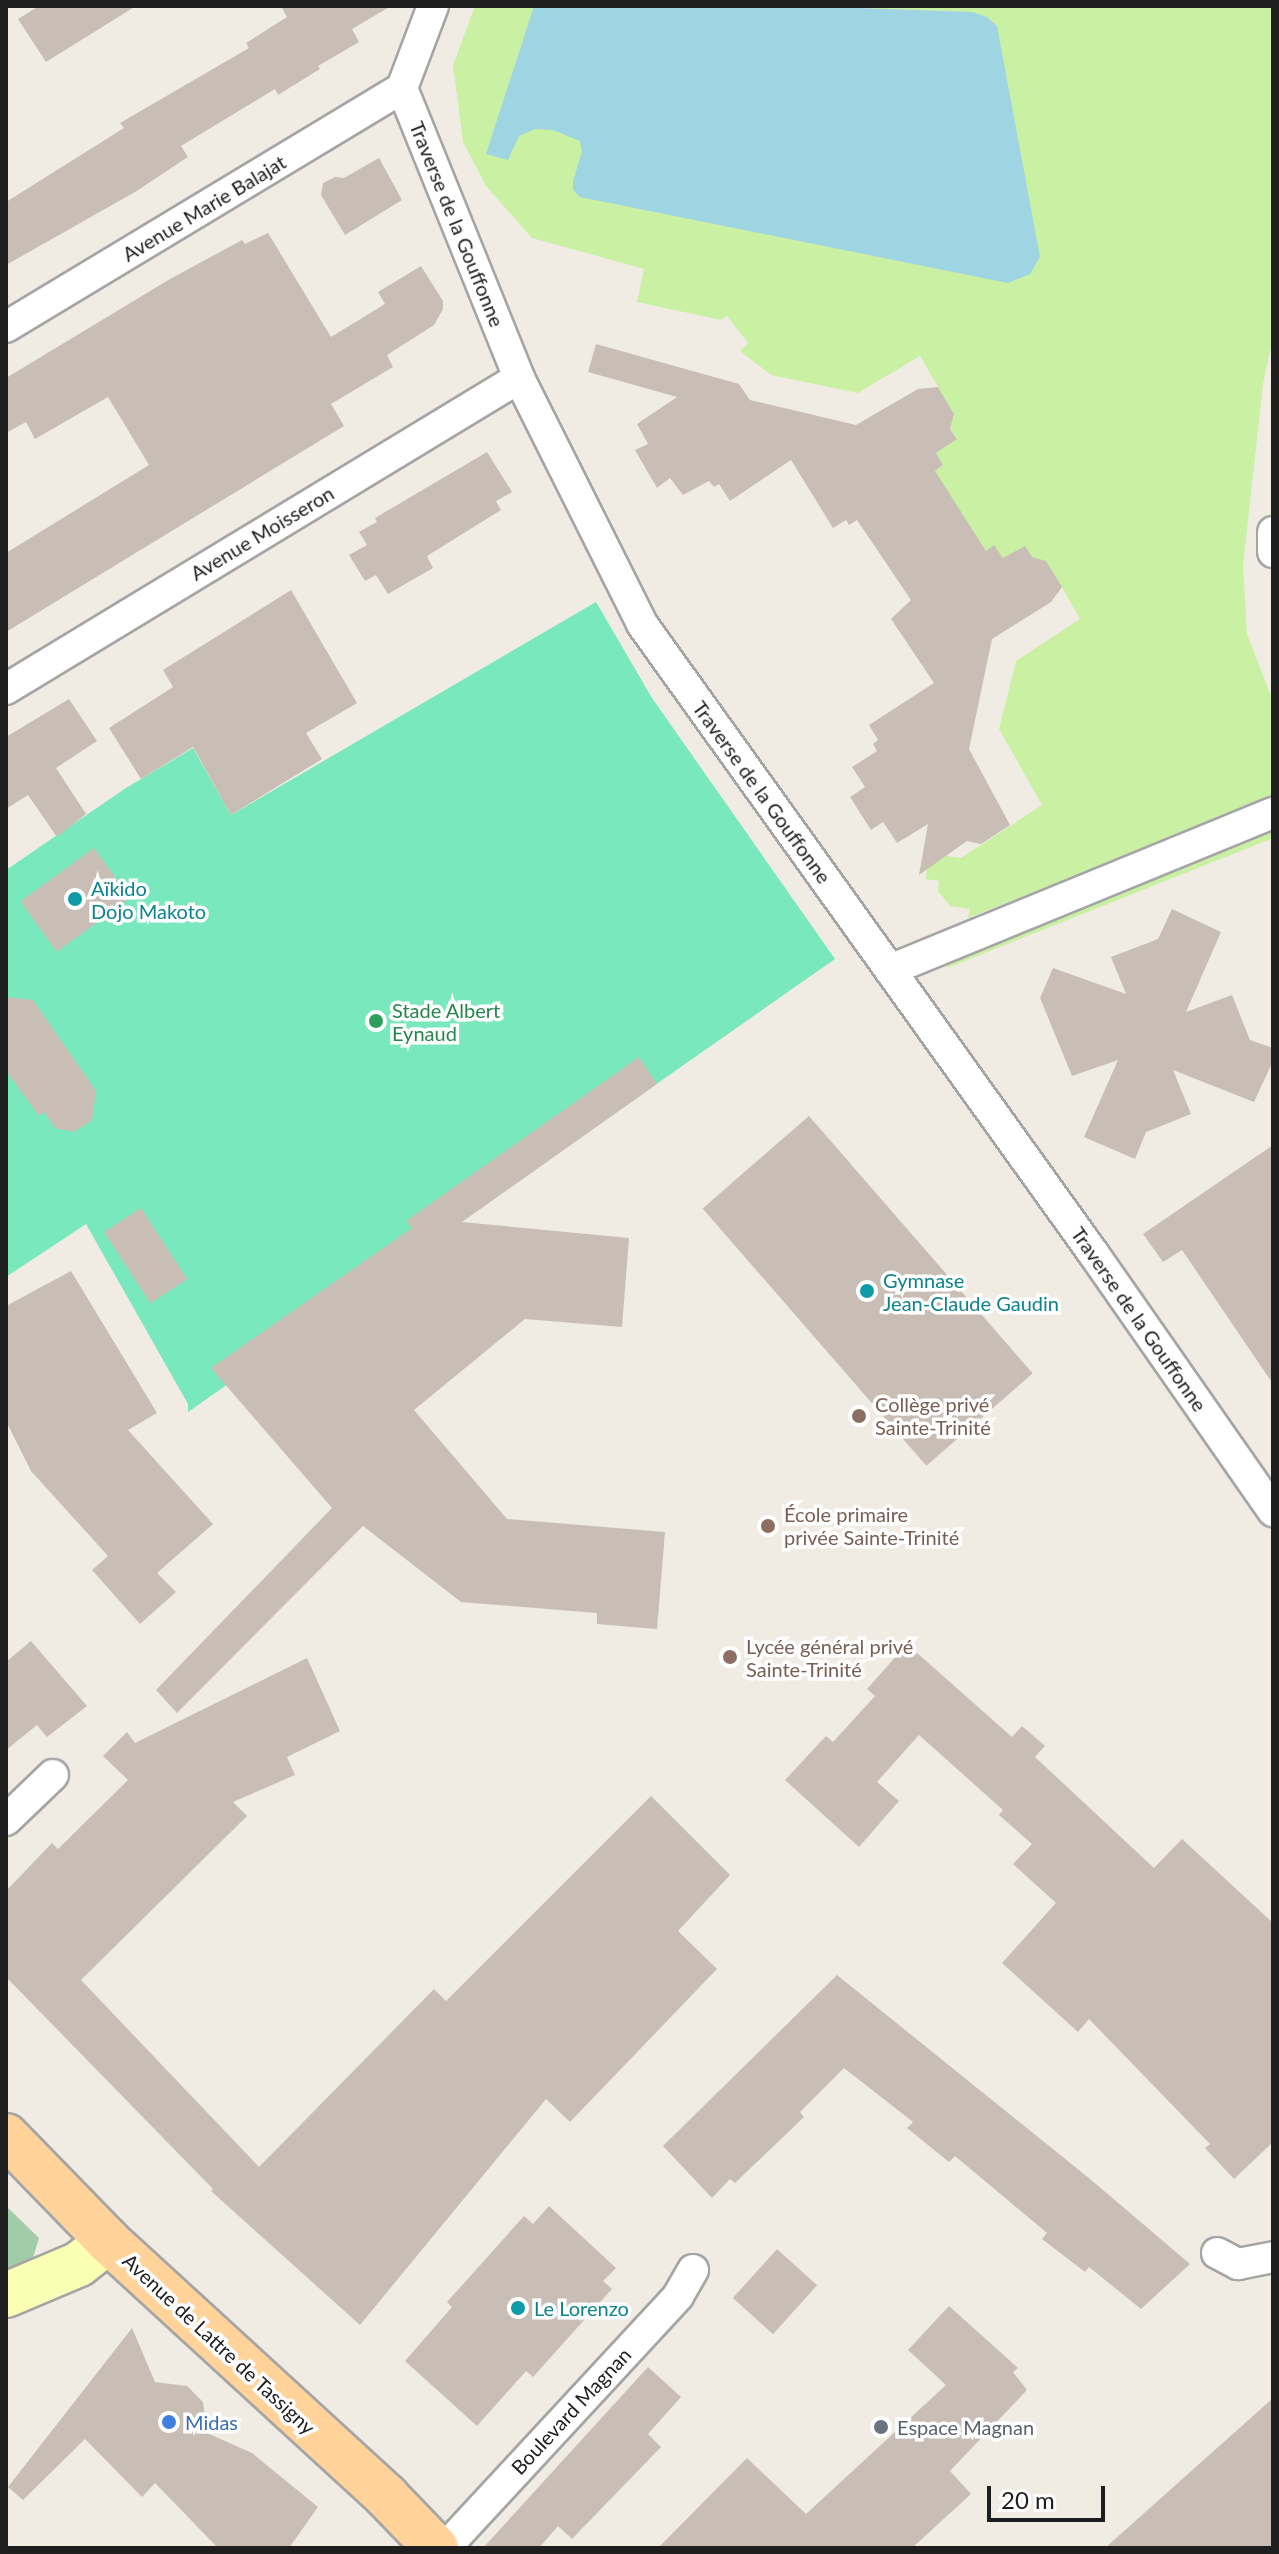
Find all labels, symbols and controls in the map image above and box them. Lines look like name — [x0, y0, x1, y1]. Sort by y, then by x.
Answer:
street label: Traverse de la Gouffonne — [405, 118, 509, 330]
street label: Avenue Marie Balajat — [118, 150, 290, 266]
street label: Avenue Moisseron — [186, 481, 338, 585]
street label: Traverse de la Gouffonne — [688, 696, 836, 888]
place label: Aïkido Dojo Makoto — [91, 876, 206, 923]
marker: Aïkido Dojo Makoto — [66, 890, 84, 908]
place label: Stade Albert Eynaud — [392, 998, 501, 1045]
marker: Stade Albert Eynaud — [367, 1012, 385, 1030]
street label: Traverse de la Gouffonne — [1066, 1222, 1212, 1416]
place label: Gymnase Jean-Claude Gaudin — [883, 1268, 1059, 1315]
marker: Gymnase Jean-Claude Gaudin — [858, 1282, 876, 1300]
place label: Collège privé Sainte-Trinité — [875, 1392, 991, 1439]
marker: Collège privé Sainte-Trinité — [850, 1407, 868, 1425]
place label: École primaire privée Sainte-Trinité — [784, 1502, 959, 1549]
marker: École primaire privée Sainte-Trinité — [759, 1517, 777, 1535]
place label: Lycée général privé Sainte-Trinité — [746, 1634, 913, 1681]
marker: Lycée général privé Sainte-Trinité — [721, 1648, 739, 1666]
street label: Avenue de Lattre de Tassigny — [118, 2248, 320, 2440]
place label: Le Lorenzo — [534, 2296, 629, 2320]
marker: Le Lorenzo — [509, 2299, 527, 2317]
street label: Boulevard Magnan — [506, 2343, 636, 2479]
place label: Midas — [185, 2410, 238, 2434]
marker: Midas — [160, 2413, 178, 2431]
place label: Espace Magnan — [897, 2415, 1034, 2439]
marker: Espace Magnan — [872, 2418, 890, 2436]
scale bar — [991, 2470, 1109, 2520]
text: 20 m — [1001, 2485, 1055, 2514]

